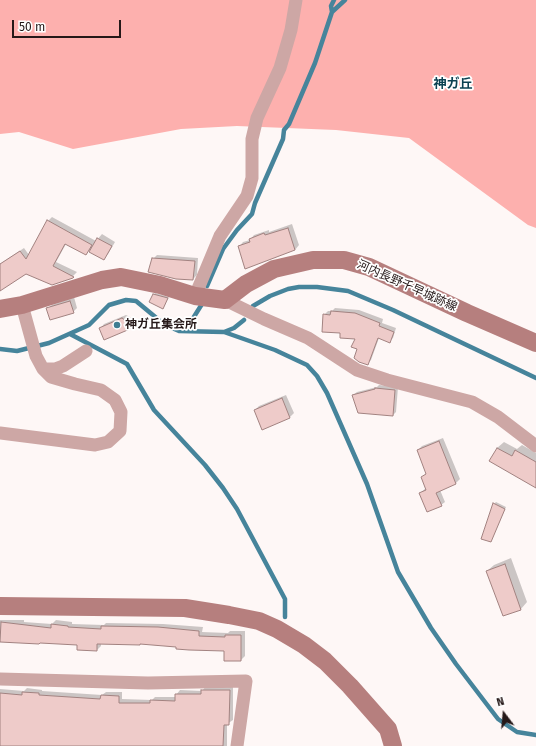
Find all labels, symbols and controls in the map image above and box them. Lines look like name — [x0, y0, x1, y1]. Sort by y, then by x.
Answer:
scale bar — [14, 12, 123, 38]
text: 50 m — [19, 20, 45, 34]
district label: 神ガ丘 — [434, 76, 472, 92]
street label: 河内長野千早城跡線 — [355, 257, 459, 315]
place label: 神ガ丘集会所 — [125, 318, 197, 332]
marker: 神ガ丘集会所 — [112, 320, 122, 330]
north arrow — [484, 694, 524, 734]
text: N — [495, 695, 506, 709]

